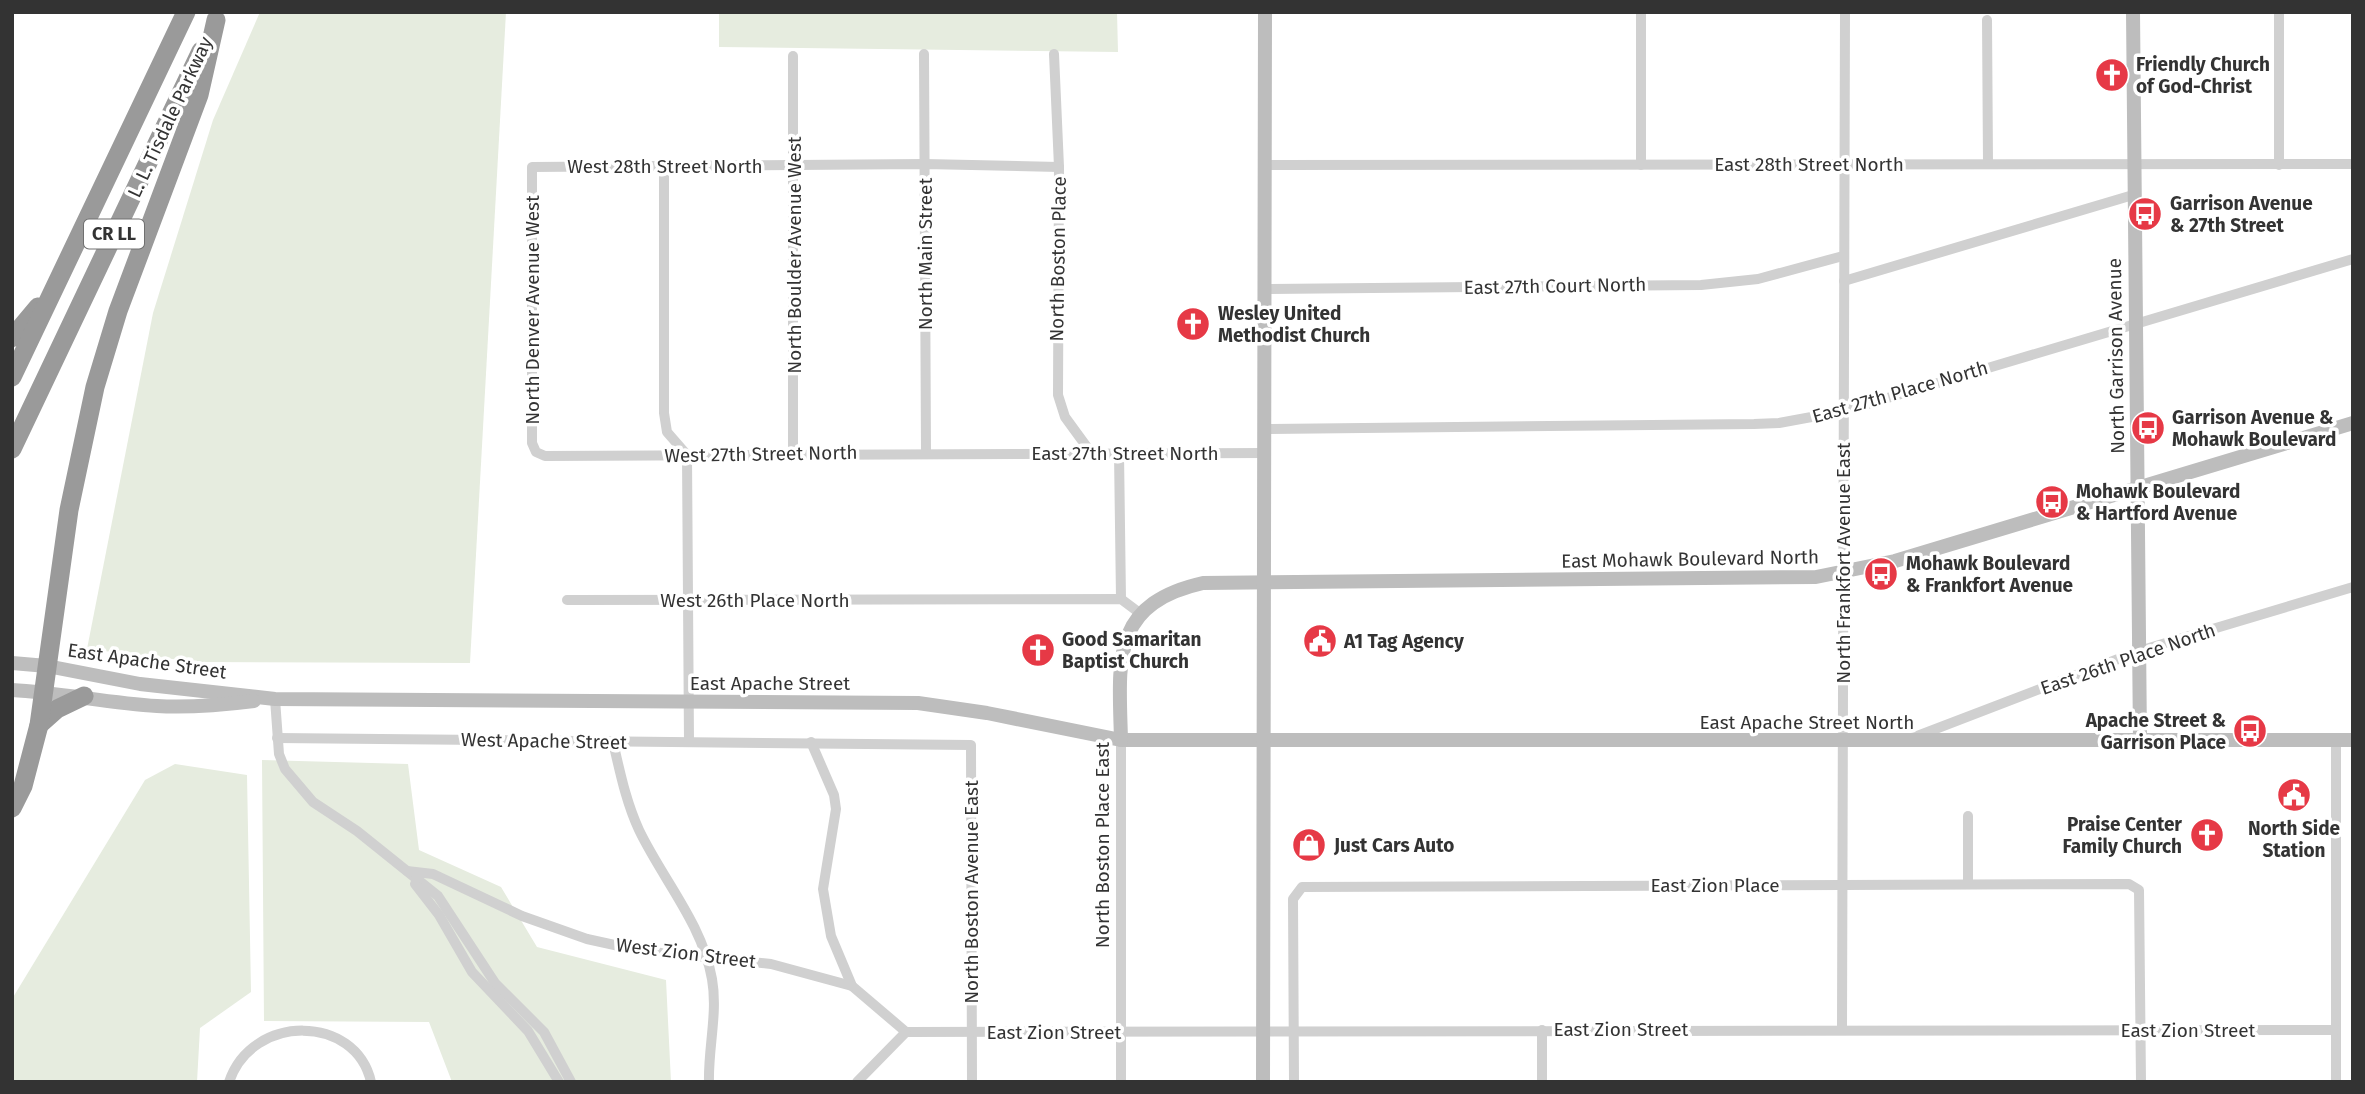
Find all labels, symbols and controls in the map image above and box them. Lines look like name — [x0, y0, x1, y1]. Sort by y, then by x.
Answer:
street label: L. L. Tisdale Parkway — [123, 32, 218, 201]
place label: Friendly Church of God-Christ — [2136, 53, 2270, 98]
church icon: Friendly Church of God-Christ — [2093, 56, 2131, 94]
street label: North Boulder Avenue West — [783, 136, 806, 374]
street label: East 28th Street North — [1714, 153, 1904, 176]
street label: West 28th Street North — [567, 155, 763, 178]
street label: North Boston Place — [1045, 176, 1071, 342]
street label: North Main Street — [914, 178, 937, 330]
place label: Garrison Avenue & 27th Street — [2170, 192, 2313, 237]
street label: North Denver Avenue West — [521, 195, 544, 425]
bus stop icon: Garrison Avenue & 27th Street — [2126, 195, 2164, 233]
road number: CR LL — [84, 220, 144, 248]
street label: North Garrison Avenue — [2103, 258, 2129, 454]
street label: East 27th Court North — [1464, 273, 1646, 299]
place label: Wesley United Methodist Church — [1218, 302, 1370, 347]
church icon: Wesley United Methodist Church — [1174, 305, 1212, 343]
street label: East 27th Place North — [1810, 356, 1990, 428]
place label: Garrison Avenue & Mohawk Boulevard — [2172, 406, 2336, 451]
bus stop icon: Garrison Avenue & Mohawk Boulevard — [2129, 409, 2167, 447]
street label: West 27th Street North — [664, 441, 858, 467]
street label: East 27th Street North — [1031, 442, 1219, 465]
street label: North Frankfort Avenue East — [1832, 442, 1855, 684]
place label: Mohawk Boulevard & Hartford Avenue — [2076, 480, 2240, 525]
bus stop icon: Mohawk Boulevard & Hartford Avenue — [2033, 483, 2071, 521]
street label: East Mohawk Boulevard North — [1561, 545, 1819, 573]
place label: Mohawk Boulevard & Frankfort Avenue — [1906, 552, 2073, 597]
bus stop icon: Mohawk Boulevard & Frankfort Avenue — [1862, 555, 1900, 593]
street label: West 26th Place North — [660, 589, 850, 612]
street label: East 26th Place North — [2037, 618, 2219, 700]
public building icon: A1 Tag Agency — [1301, 622, 1339, 660]
place label: Good Samaritan Baptist Church — [1062, 628, 1202, 673]
place label: A1 Tag Agency — [1343, 630, 1464, 653]
church icon: Good Samaritan Baptist Church — [1019, 631, 1057, 669]
street label: East Apache Street — [66, 638, 228, 684]
street label: East Apache Street — [690, 672, 850, 695]
place label: Apache Street & Garrison Place — [2085, 709, 2227, 754]
street label: East Apache Street North — [1700, 711, 1914, 734]
bus stop icon: Apache Street & Garrison Place — [2231, 712, 2269, 750]
street label: West Apache Street — [461, 728, 627, 754]
street label: North Boston Place East — [1091, 742, 1114, 948]
public building icon: North Side Station — [2275, 776, 2313, 814]
street label: North Boston Avenue East — [960, 780, 983, 1004]
place label: Praise Center Family Church — [2063, 813, 2182, 858]
church icon: Praise Center Family Church — [2188, 816, 2226, 854]
place label: North Side Station — [2248, 817, 2340, 862]
shop icon: Just Cars Auto — [1290, 826, 1328, 864]
place label: Just Cars Auto — [1333, 834, 1454, 857]
street label: East Zion Place — [1650, 874, 1780, 897]
street label: West Zion Street — [615, 933, 757, 973]
street label: East Zion Street — [1554, 1018, 1689, 1041]
street label: East Zion Street — [2121, 1019, 2256, 1042]
street label: East Zion Street — [987, 1021, 1122, 1044]

